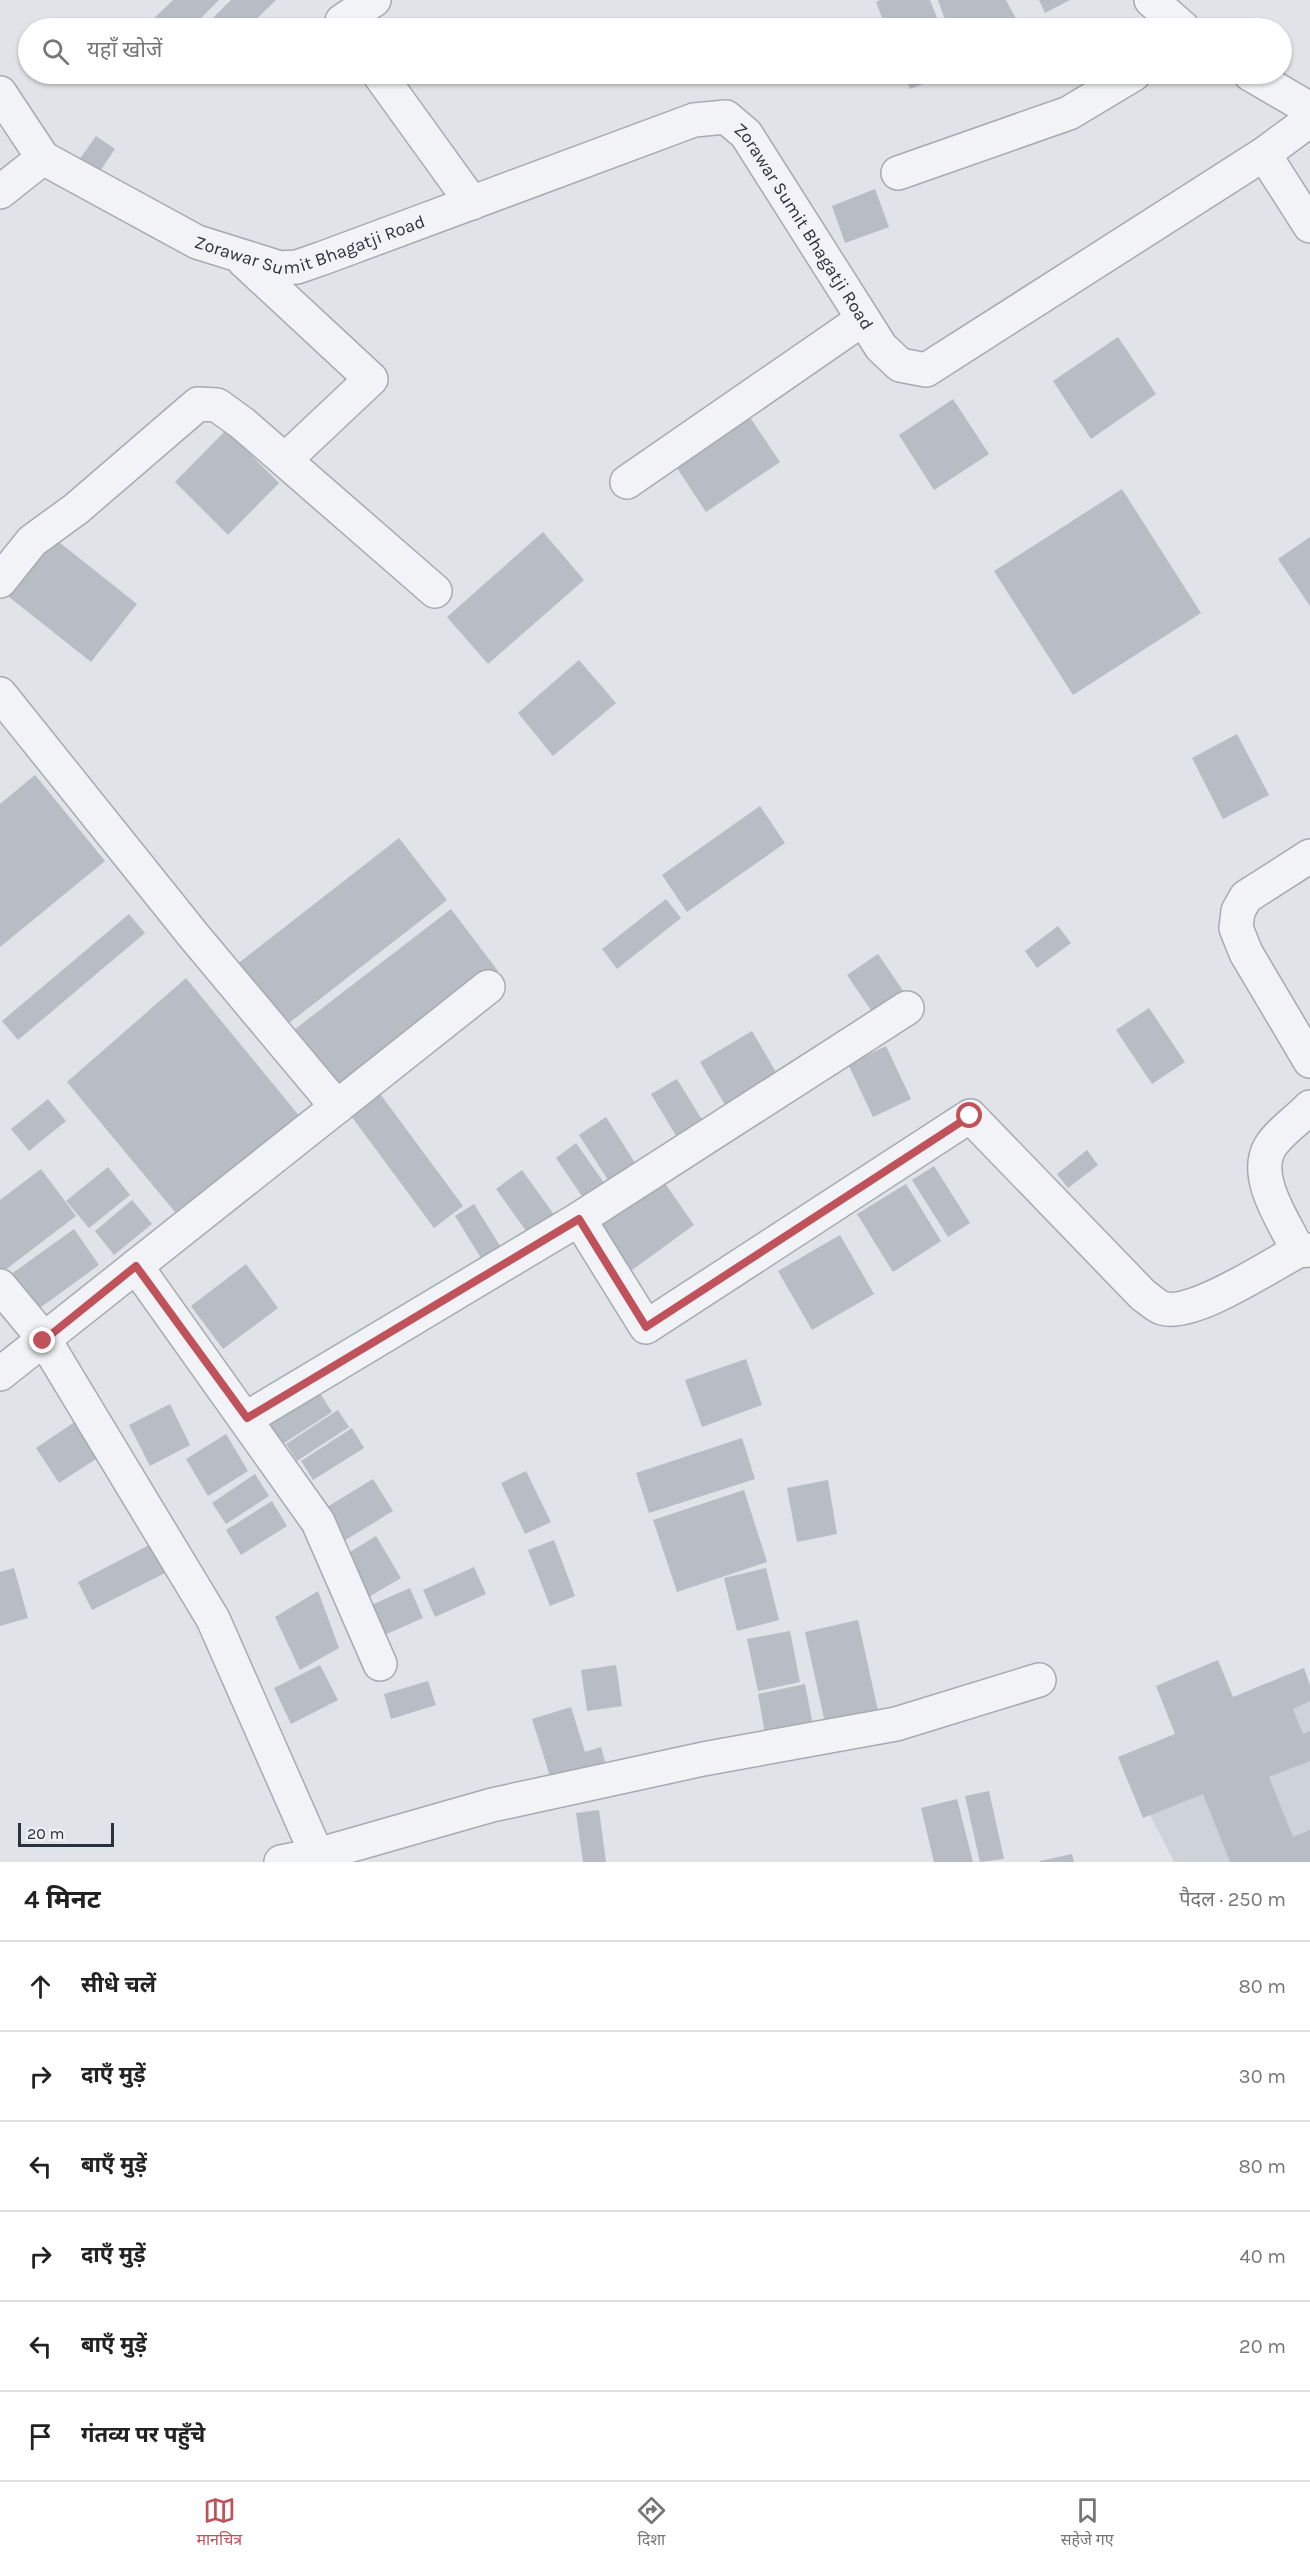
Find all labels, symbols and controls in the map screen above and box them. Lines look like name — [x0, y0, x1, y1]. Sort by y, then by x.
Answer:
search box — [18, 18, 1292, 84]
icon: search — [39, 35, 72, 68]
text: यहाँ खोजें — [87, 37, 162, 63]
street label: Zorawar Sumit Bhagatji Road — [730, 118, 878, 334]
street label: Zorawar Sumit Bhagatji Road — [192, 210, 428, 280]
route start — [956, 1102, 982, 1128]
route end — [29, 1327, 55, 1353]
scale bar — [18, 1820, 114, 1848]
text: 20 m — [27, 1824, 65, 1843]
text: 4 मिनट — [24, 1884, 101, 1915]
text: पैदल · 250 m — [1179, 1888, 1286, 1911]
icon: ahead — [24, 1970, 57, 2003]
text: सीधे चलें — [81, 1972, 156, 1998]
text: 80 m — [1238, 1975, 1286, 1998]
icon: right — [24, 2060, 57, 2093]
text: दाएँ मुड़ें — [81, 2062, 146, 2088]
text: 30 m — [1239, 2065, 1286, 2088]
icon: left — [24, 2150, 57, 2183]
text: बाएँ मुड़ें — [81, 2152, 147, 2178]
text: 80 m — [1238, 2155, 1286, 2178]
icon: right — [24, 2240, 57, 2273]
text: दाएँ मुड़ें — [81, 2242, 146, 2268]
text: 40 m — [1240, 2245, 1286, 2268]
icon: left — [24, 2330, 57, 2363]
text: बाएँ मुड़ें — [81, 2332, 147, 2358]
text: 20 m — [1239, 2335, 1286, 2358]
icon: arrive — [24, 2420, 57, 2453]
text: गंतव्य पर पहुँचे — [81, 2422, 205, 2448]
tab: मानचित्र — [196, 2494, 242, 2552]
tab: दिशा — [635, 2494, 668, 2552]
tab: सहेजे गए — [1061, 2494, 1114, 2552]

